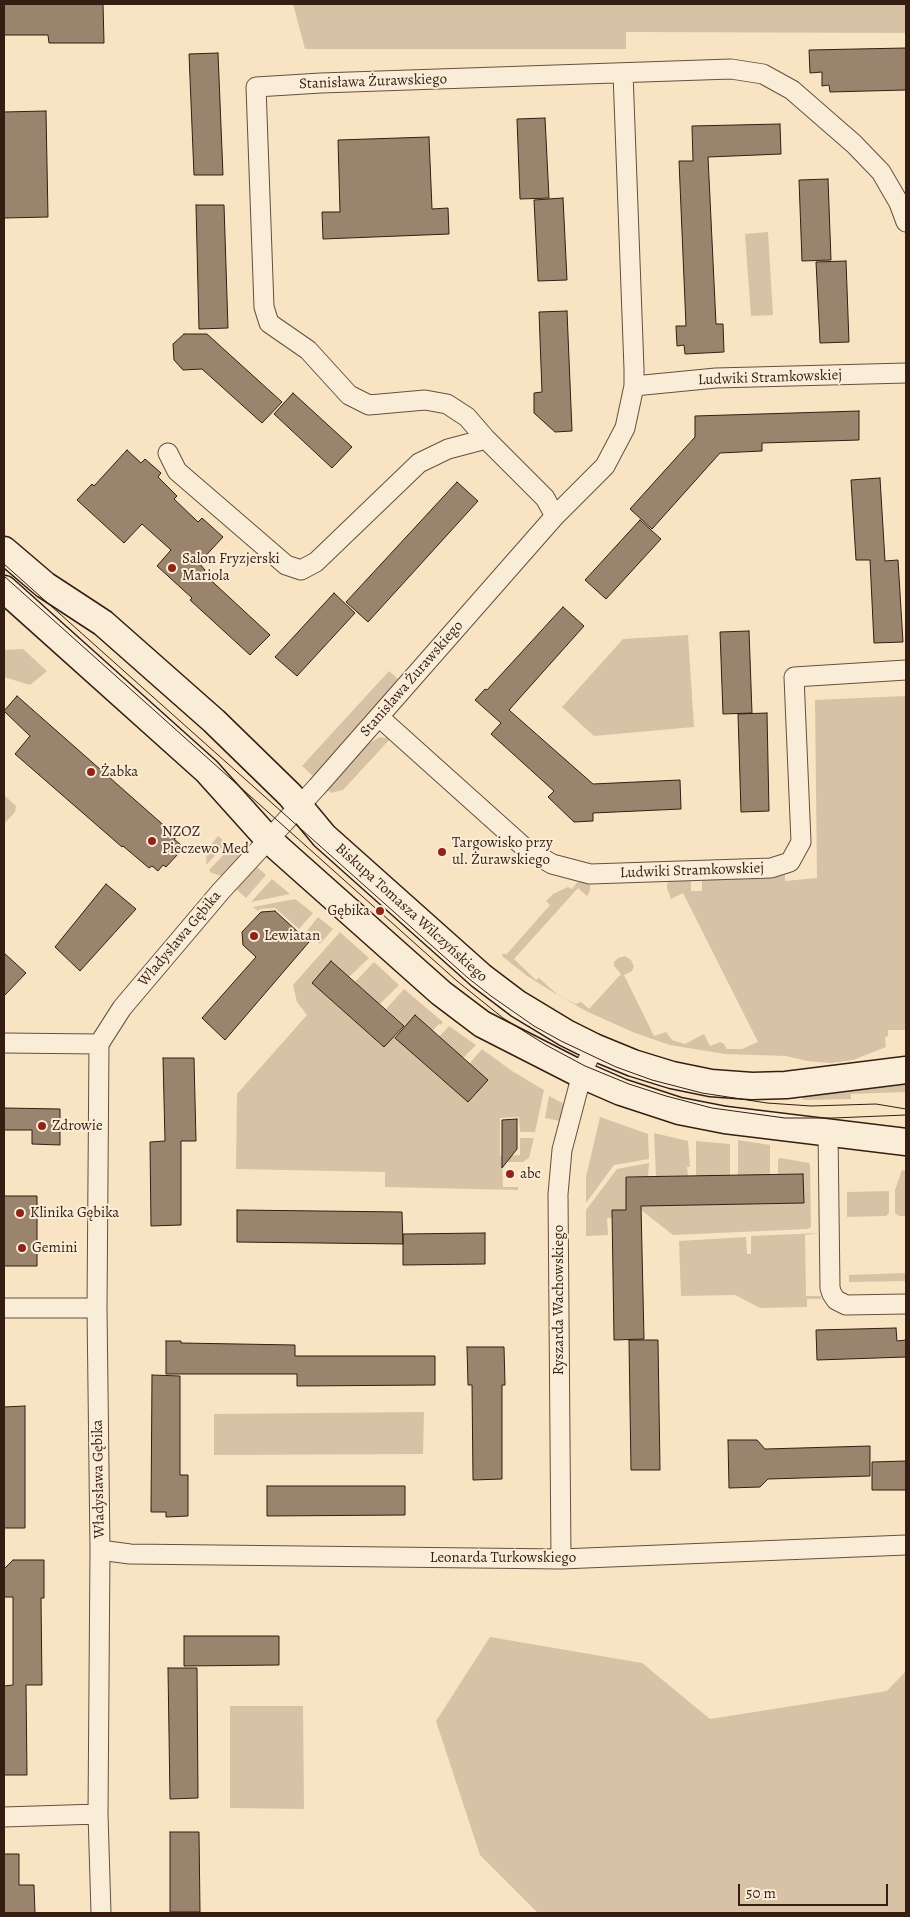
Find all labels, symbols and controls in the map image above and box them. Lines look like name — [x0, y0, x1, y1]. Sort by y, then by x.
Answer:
street label: Stanisława Żurawskiego — [299, 70, 447, 94]
street label: Ludwiki Stramkowskiej — [698, 366, 842, 390]
place label: Salon Fryzjerski Mariola — [182, 550, 280, 585]
marker: Salon Fryzjerski Mariola — [166, 562, 178, 574]
street label: Stanisława Żurawskiego — [357, 617, 467, 741]
place label: Żabka — [101, 763, 138, 781]
marker: Żabka — [85, 766, 97, 778]
place label: NZOZ Pieczewo Med — [162, 823, 249, 858]
place label: Targowisko przy ul. Żurawskiego — [452, 834, 553, 869]
marker: NZOZ Pieczewo Med — [146, 835, 158, 847]
street label: Biskupa Tomasza Wilczyńskiego — [331, 840, 491, 986]
marker: Targowisko przy ul. Żurawskiego — [436, 846, 448, 858]
street label: Ludwiki Stramkowskiej — [620, 859, 764, 883]
street label: Władysława Gębika — [135, 888, 225, 990]
place label: Gębika — [328, 902, 370, 920]
marker: Gębika — [374, 905, 386, 917]
place label: Lewiatan — [264, 927, 320, 945]
marker: Lewiatan — [248, 930, 260, 942]
place label: Zdrowie — [52, 1117, 103, 1135]
marker: Zdrowie — [36, 1120, 48, 1132]
place label: abc — [520, 1165, 541, 1183]
marker: abc — [504, 1168, 516, 1180]
place label: Klinika Gębika — [30, 1204, 119, 1222]
marker: Klinika Gębika — [14, 1207, 26, 1219]
street label: Ryszarda Wachowskiego — [550, 1225, 568, 1375]
place label: Gemini — [32, 1239, 78, 1257]
marker: Gemini — [16, 1242, 28, 1254]
street label: Władysława Gębika — [89, 1419, 109, 1539]
street label: Leonarda Turkowskiego — [430, 1549, 576, 1567]
scale bar — [740, 1874, 890, 1906]
text: 50 m — [746, 1883, 776, 1903]

